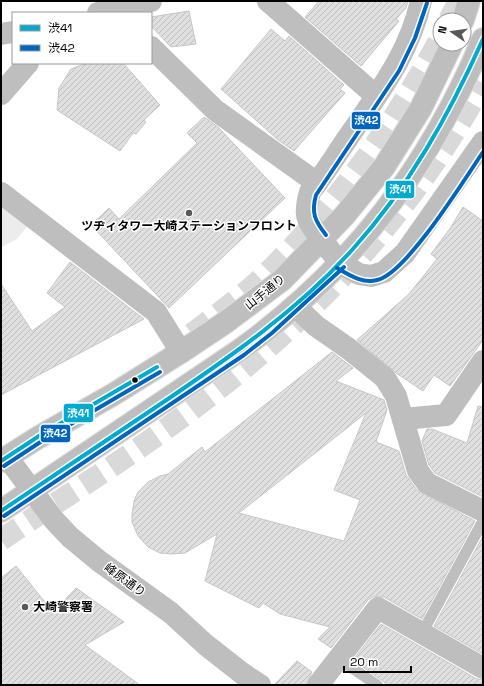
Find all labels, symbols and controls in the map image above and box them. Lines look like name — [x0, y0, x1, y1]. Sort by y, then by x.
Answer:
legend — [12, 12, 152, 64]
north arrow — [432, 12, 472, 52]
text: 渋41 — [48, 20, 72, 36]
text: N — [435, 25, 450, 35]
text: 渋42 — [48, 40, 75, 56]
line badge: 渋42 — [351, 111, 381, 130]
text: 渋42 — [354, 113, 379, 127]
line badge: 渋41 — [385, 180, 415, 199]
text: 渋41 — [389, 182, 411, 196]
marker: ツヂィタワー大崎ステーションフロント — [184, 208, 194, 218]
place label: ツヂィタワー大崎ステーションフロント — [81, 218, 297, 234]
street label: 山手通り — [241, 271, 289, 313]
unlabelled marker — [130, 375, 140, 385]
line badge: 渋41 — [63, 403, 94, 423]
text: 渋41 — [67, 406, 89, 420]
line badge: 渋42 — [40, 424, 71, 443]
text: 渋42 — [43, 426, 68, 440]
street label: 峰原通り — [101, 559, 149, 601]
place label: 大崎警察署 — [33, 599, 93, 615]
marker: 大崎警察署 — [20, 602, 30, 612]
scale bar — [344, 648, 411, 674]
text: 20 m — [350, 654, 378, 670]

